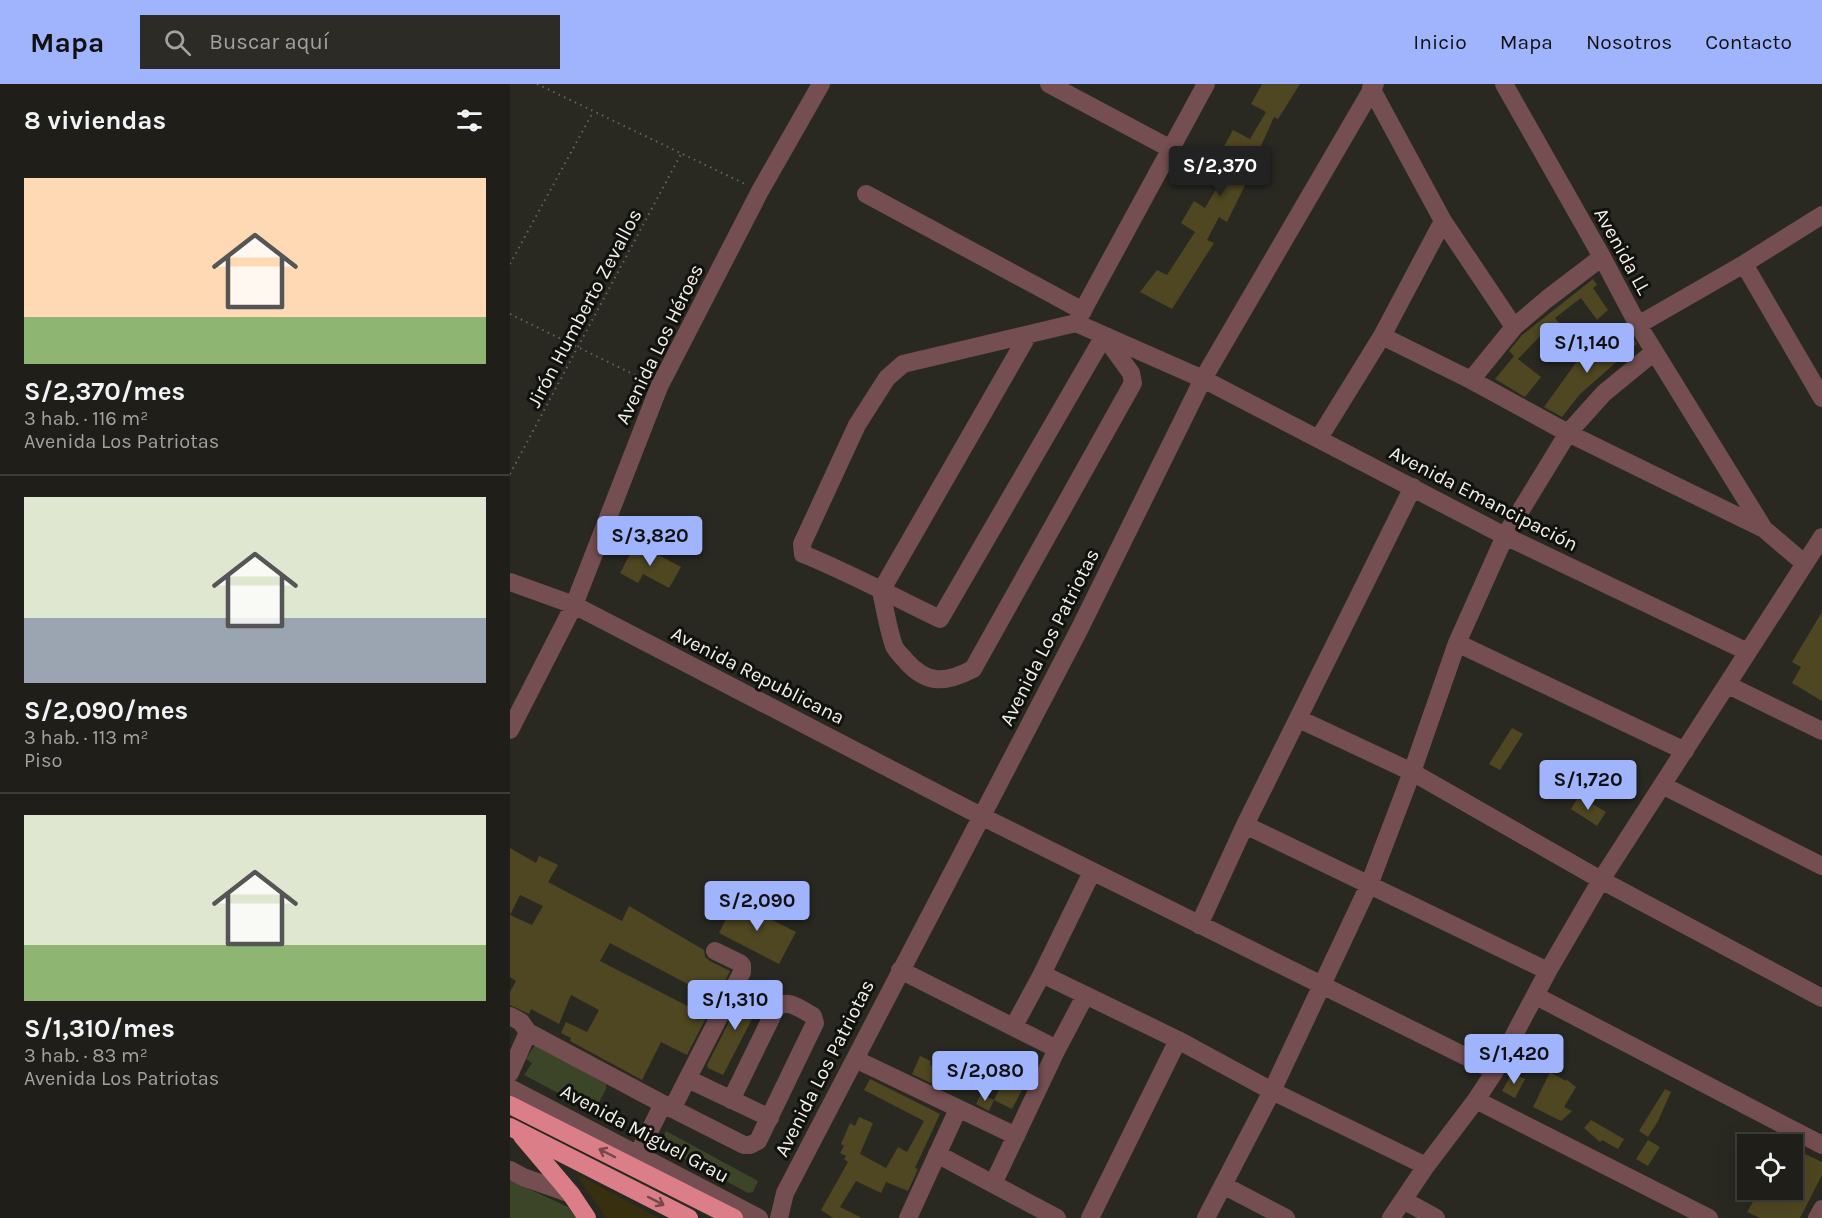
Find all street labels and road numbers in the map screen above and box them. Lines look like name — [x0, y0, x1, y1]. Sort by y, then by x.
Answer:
street label: Avenida LL — [1589, 204, 1656, 299]
street label: Jirón Humberto Zevallos — [522, 205, 647, 411]
street label: Avenida Los Héroes — [611, 260, 708, 428]
street label: Avenida Emancipación — [1386, 441, 1582, 556]
street label: Avenida Los Patriotas — [995, 545, 1104, 729]
street label: Avenida Republicana — [667, 622, 848, 729]
street label: Avenida Los Patriotas — [770, 976, 879, 1160]
street label: Avenida Miguel Grau — [557, 1079, 733, 1188]

